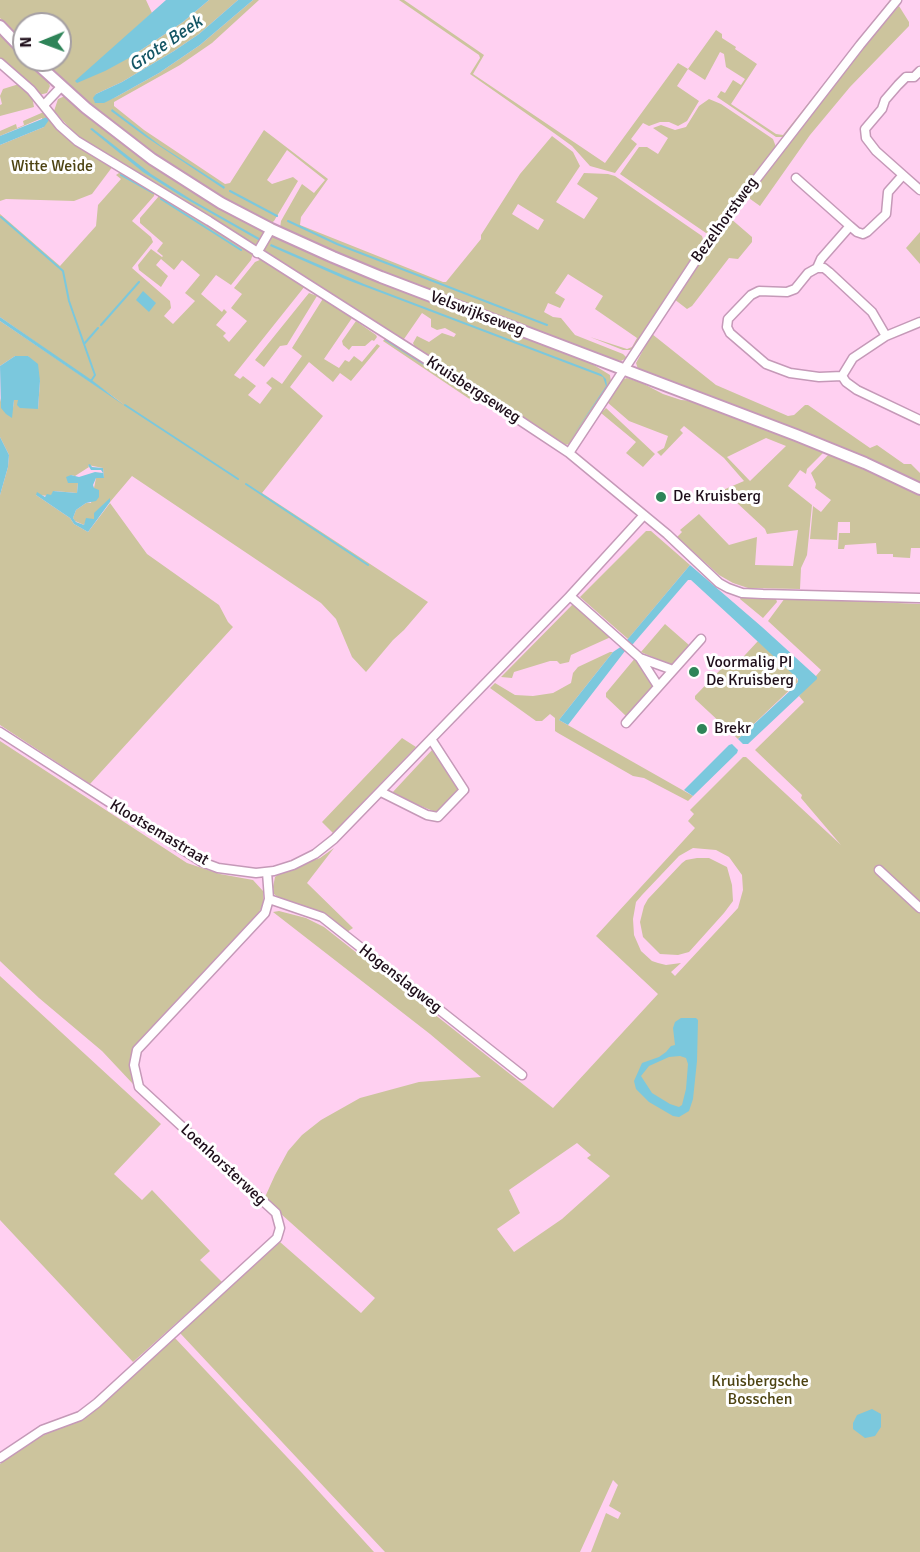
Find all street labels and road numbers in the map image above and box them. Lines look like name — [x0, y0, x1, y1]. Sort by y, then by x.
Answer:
street label: Bezelhorstweg — [688, 174, 762, 266]
street label: Velswijkseweg — [427, 287, 527, 341]
street label: Kruisbergseweg — [422, 352, 524, 428]
street label: Klootsemastraat — [106, 796, 212, 870]
street label: Hogenslagweg — [355, 941, 445, 1017]
street label: Loenhorsterweg — [176, 1120, 270, 1210]

